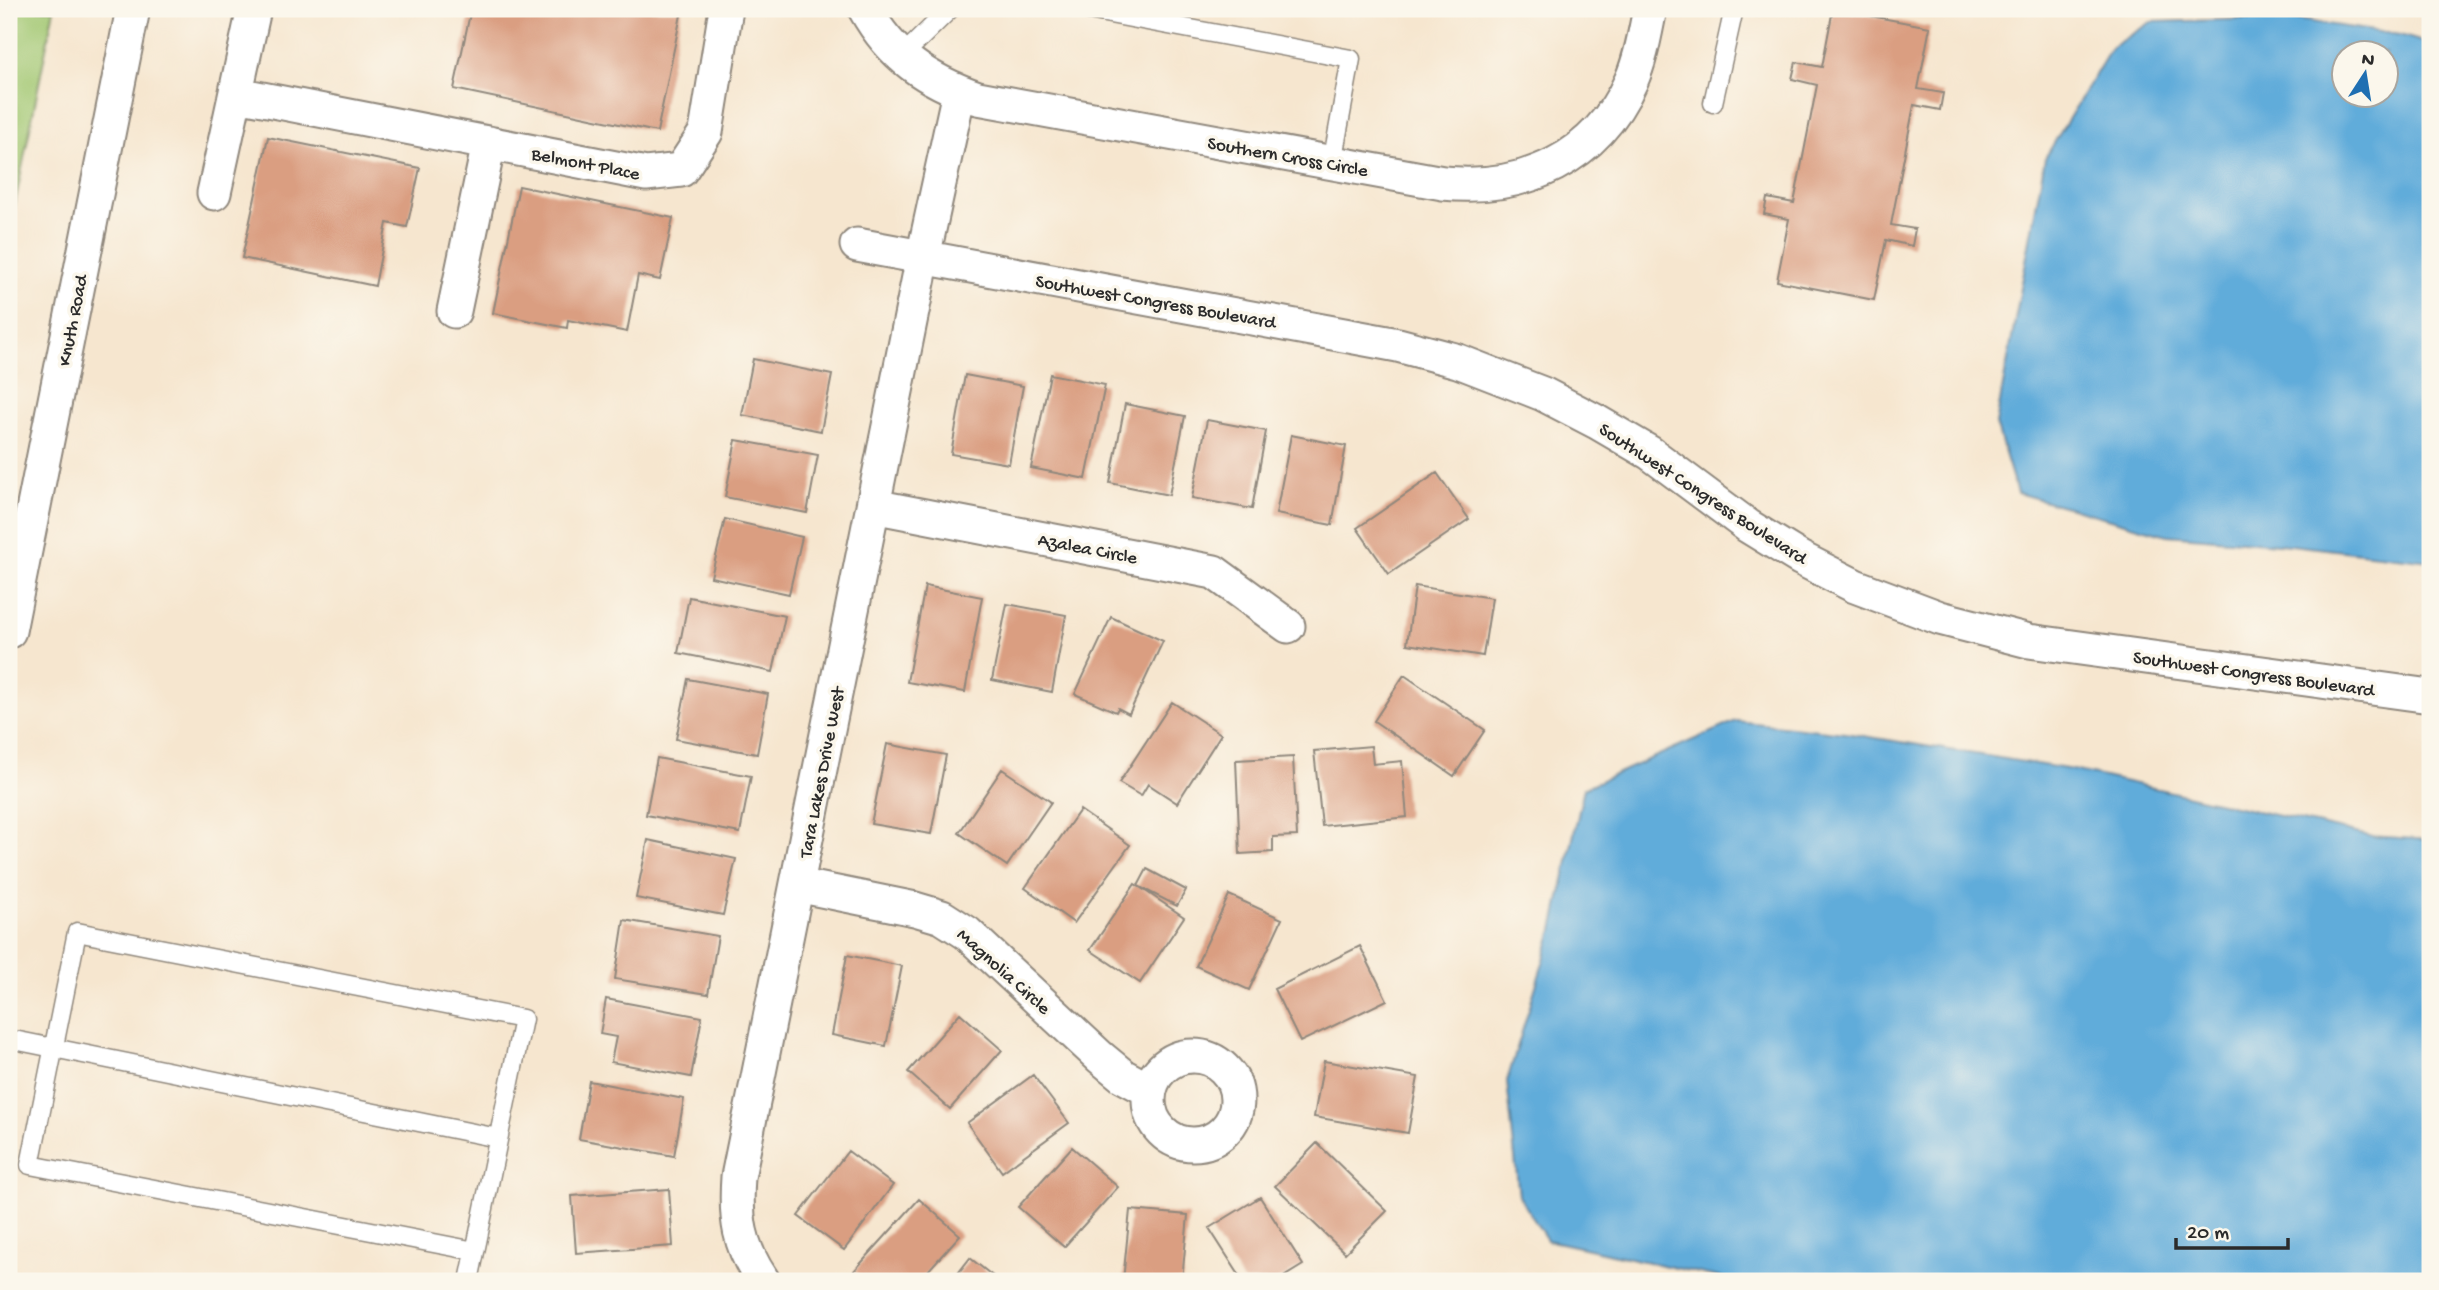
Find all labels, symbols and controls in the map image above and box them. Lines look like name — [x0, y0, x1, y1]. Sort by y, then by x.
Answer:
north arrow — [2330, 38, 2400, 108]
text: N — [2359, 48, 2376, 73]
street label: Southern Cross Circle — [1205, 133, 1370, 184]
street label: Belmont Place — [528, 143, 642, 187]
street label: Knuth Road — [54, 271, 95, 368]
street label: Southwest Congress Boulevard — [1033, 271, 1279, 336]
street label: Southwest Congress Boulevard — [1594, 419, 1812, 572]
street label: Azalea Circle — [1036, 530, 1139, 571]
street label: Southwest Congress Boulevard — [2131, 647, 2378, 704]
street label: Tara Lakes Drive West — [795, 683, 852, 861]
street label: Magnolia Circle — [951, 924, 1054, 1021]
scale bar — [2176, 1206, 2288, 1250]
text: 20 m — [2187, 1222, 2229, 1247]

